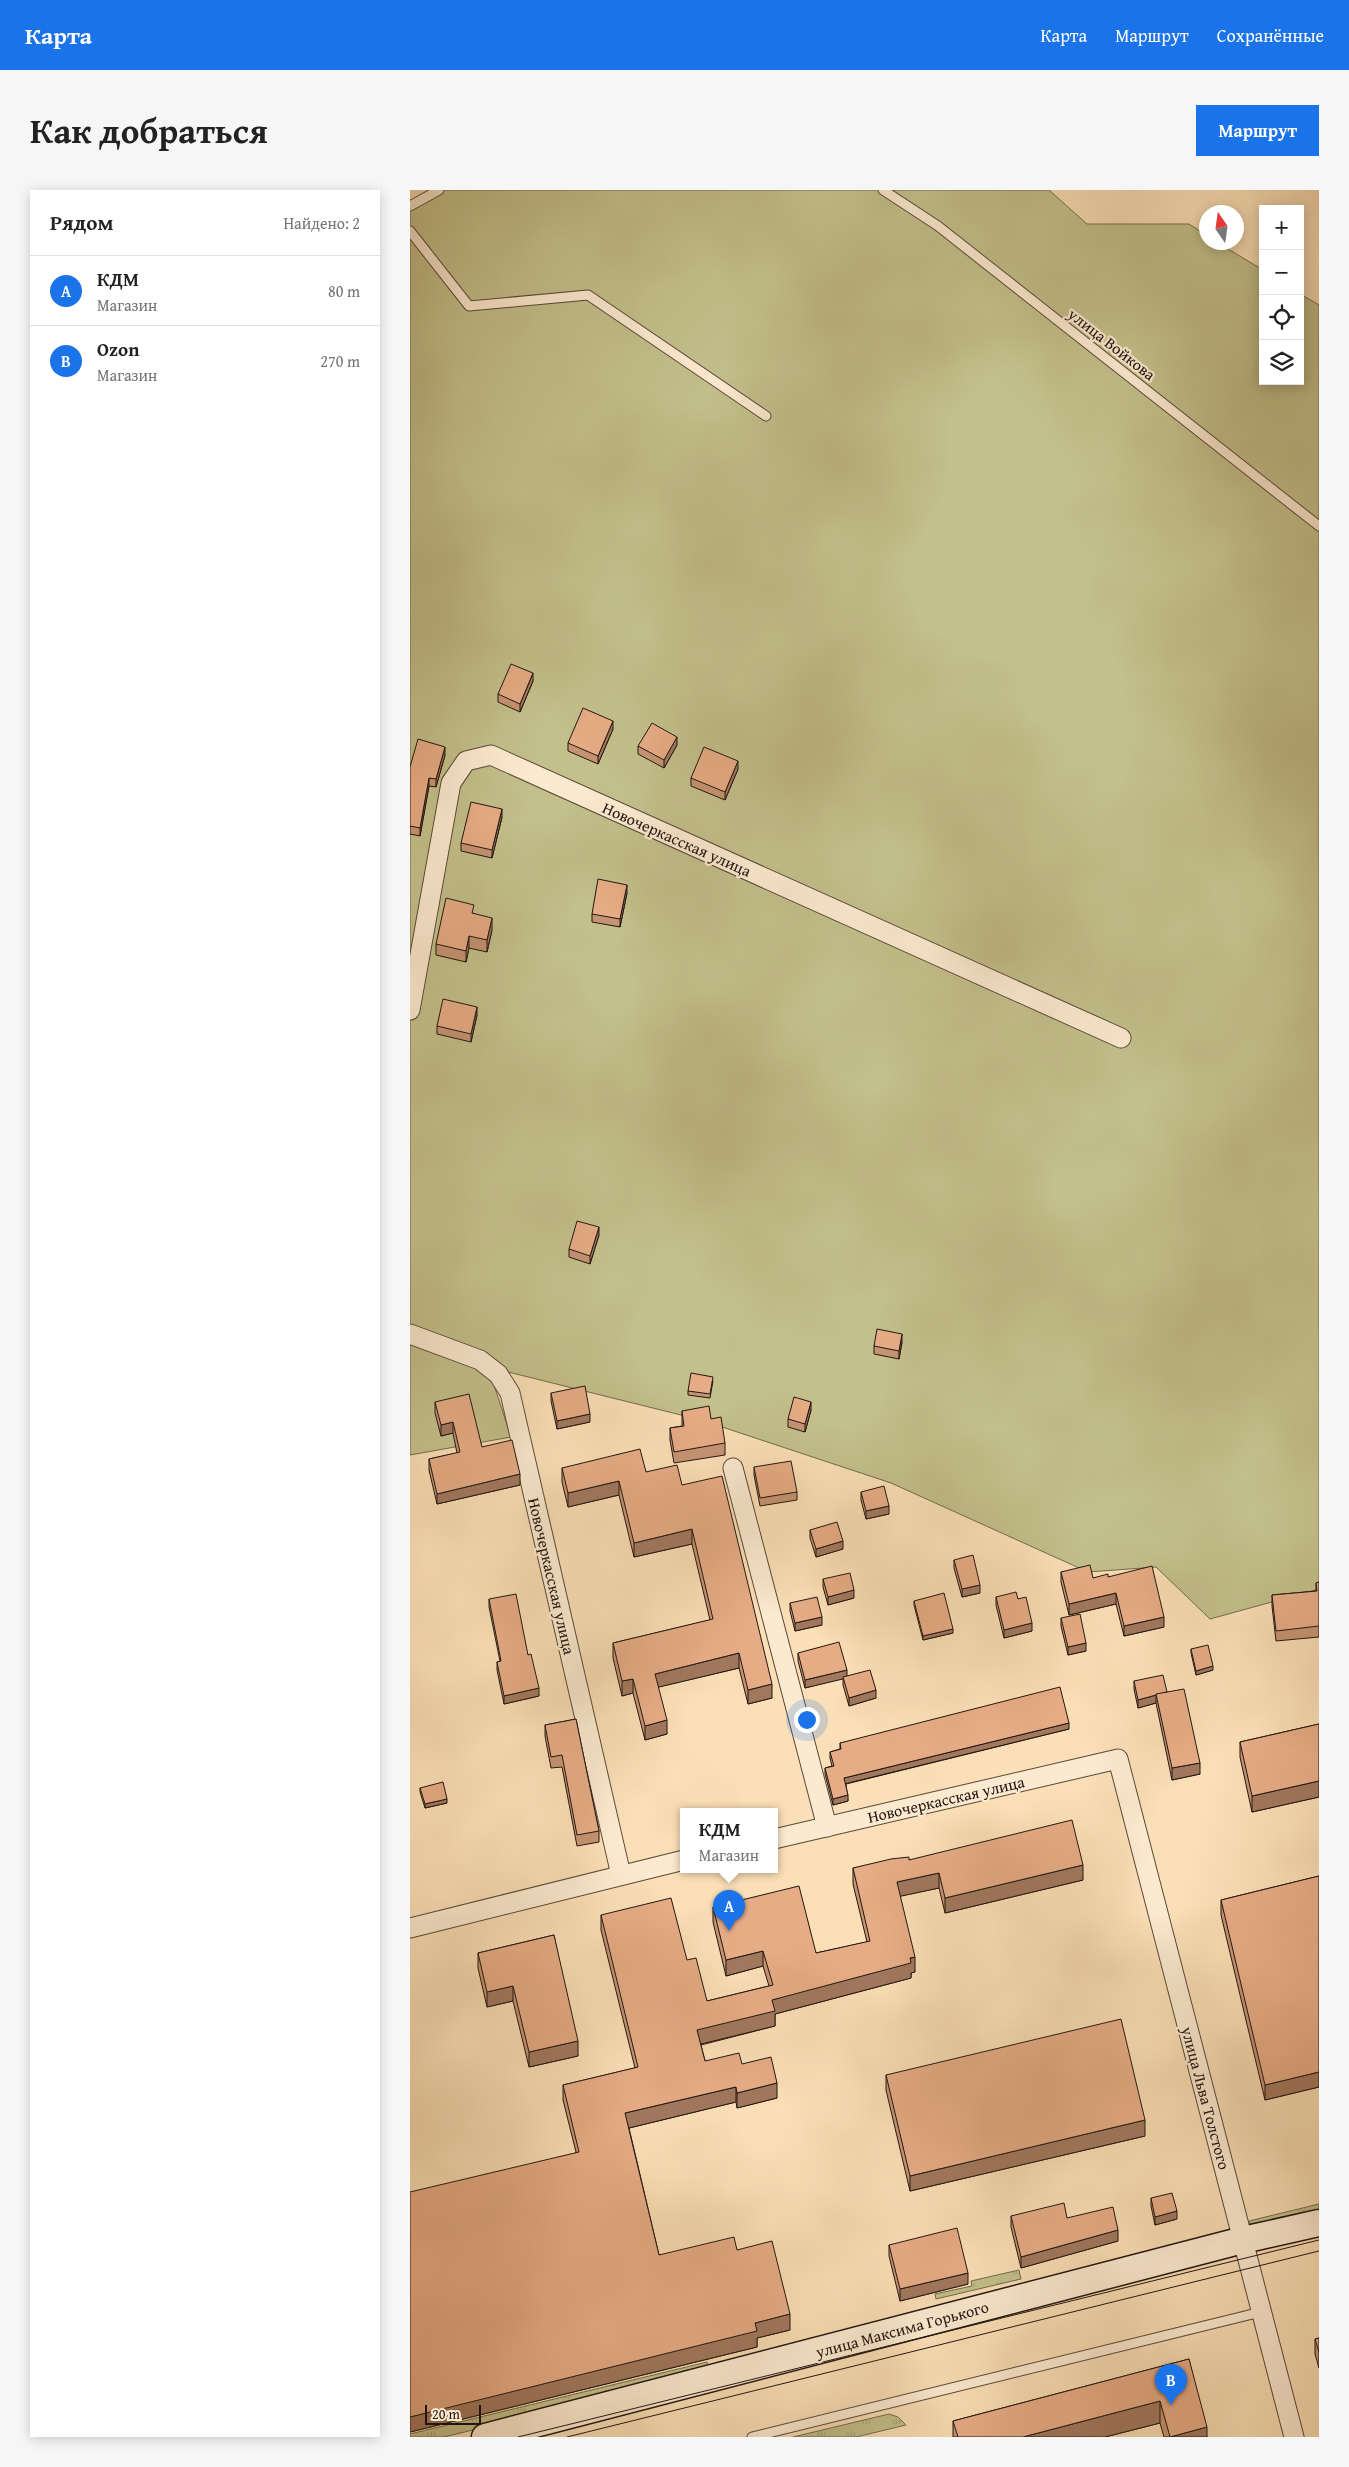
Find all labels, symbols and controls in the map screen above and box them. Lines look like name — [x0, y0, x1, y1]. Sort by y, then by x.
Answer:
text: Карта — [25, 18, 92, 53]
text: Карта — [1041, 22, 1087, 49]
text: Маршрут — [1115, 22, 1189, 49]
text: Сохранённые — [1217, 22, 1324, 49]
text: Как добраться — [30, 105, 268, 156]
button: Маршрут — [1196, 105, 1319, 156]
north arrow — [1199, 205, 1244, 250]
map controls — [1259, 205, 1304, 385]
button: + — [1259, 205, 1304, 250]
text: Рядом — [50, 207, 113, 238]
text: Найдено: 2 — [283, 211, 360, 235]
button: − — [1259, 250, 1304, 295]
text: КДМ — [97, 265, 139, 293]
text: A — [61, 279, 71, 303]
text: 80 m — [328, 279, 360, 303]
text: Магазин — [97, 293, 157, 317]
button: locate — [1259, 295, 1304, 340]
street label: улица Войкова — [1062, 301, 1161, 386]
text: Ozon — [97, 335, 139, 363]
button: layers — [1259, 340, 1304, 385]
text: B — [61, 349, 71, 373]
text: 270 m — [320, 349, 360, 373]
text: Магазин — [97, 363, 157, 387]
street label: Новочеркасская улица — [599, 795, 756, 883]
street label: Новочеркасская улица — [522, 1495, 582, 1657]
your location — [794, 1707, 820, 1733]
street label: Новочеркасская улица — [865, 1769, 1027, 1829]
popup — [680, 1808, 778, 1873]
text: КДМ — [699, 1815, 741, 1843]
text: Магазин — [699, 1843, 759, 1867]
pin: A — [713, 1890, 745, 1931]
street label: улица Льва Толстого — [1175, 2023, 1237, 2172]
street label: улица Максима Горького — [812, 2294, 991, 2364]
pin: B — [1155, 2364, 1187, 2405]
scale bar — [425, 2402, 481, 2425]
text: 20 m — [432, 2404, 460, 2424]

